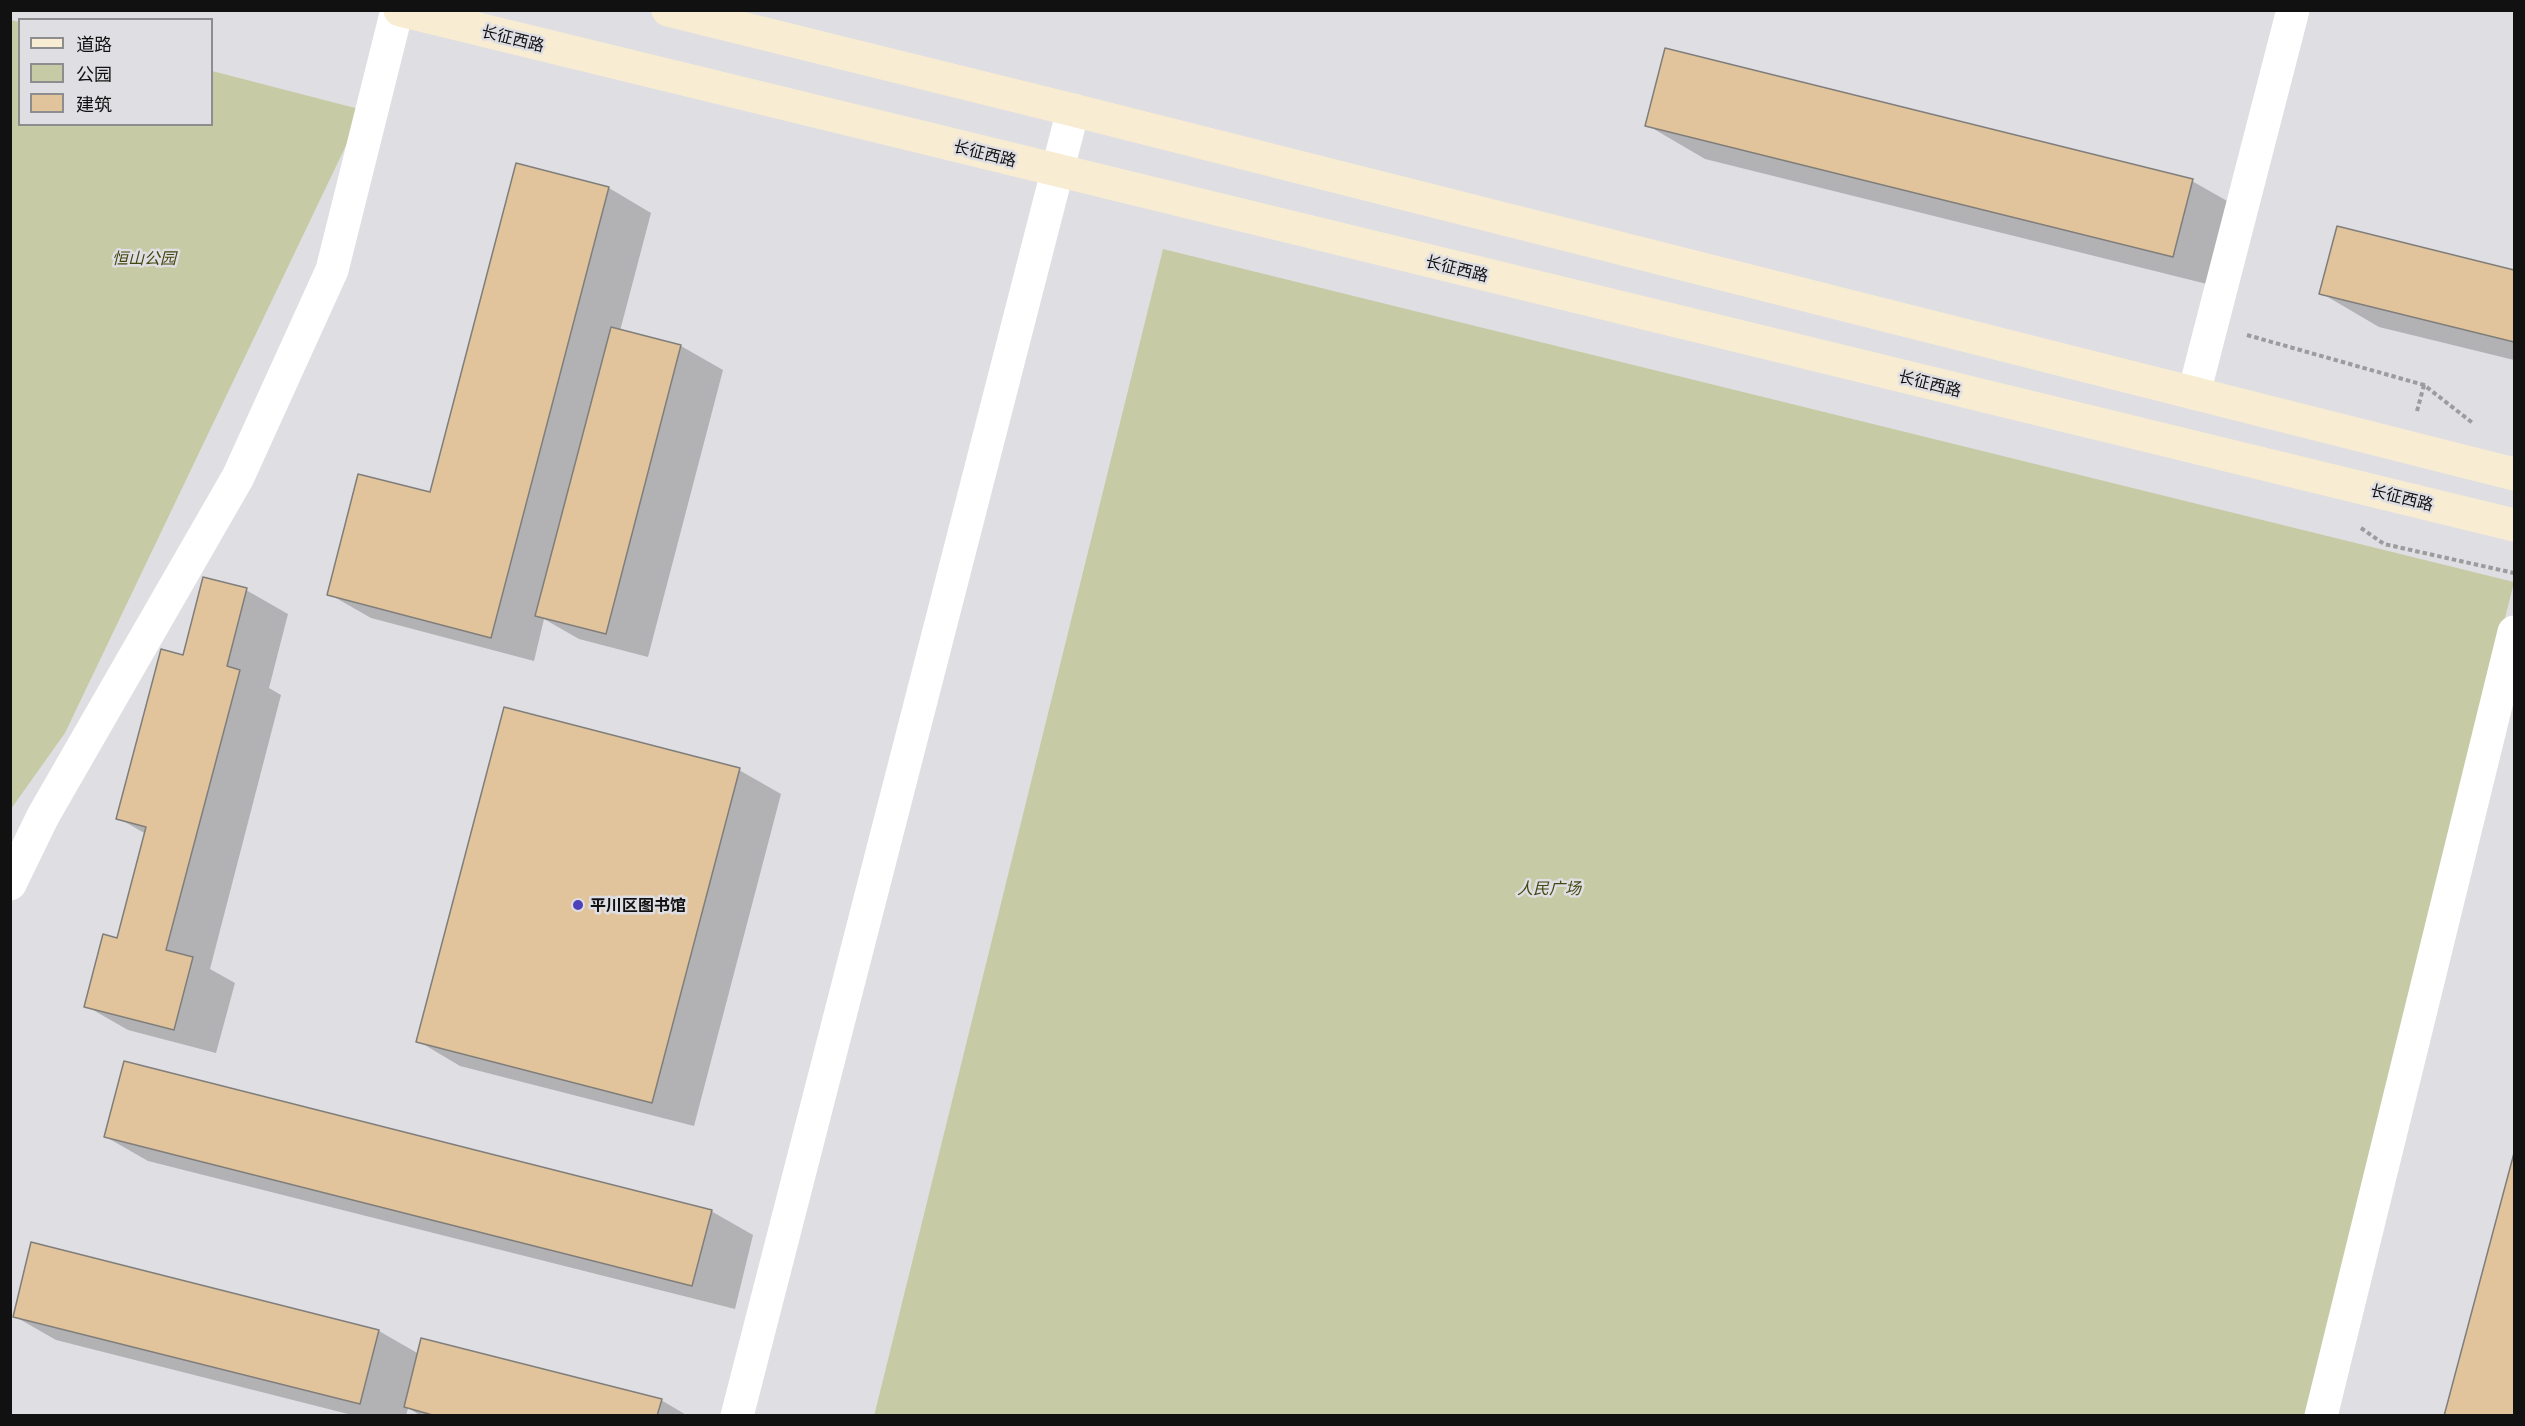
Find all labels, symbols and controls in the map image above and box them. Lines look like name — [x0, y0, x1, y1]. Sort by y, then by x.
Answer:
legend — [18, 18, 213, 126]
street label: 长征西路 — [480, 21, 546, 55]
text: 道路 — [76, 30, 112, 56]
text: 公园 — [76, 60, 112, 86]
text: 建筑 — [76, 90, 112, 116]
street label: 长征西路 — [952, 136, 1018, 170]
park label: 恒山公园 — [112, 248, 176, 268]
street label: 长征西路 — [1424, 251, 1490, 285]
street label: 长征西路 — [1897, 366, 1963, 400]
street label: 长征西路 — [2369, 480, 2435, 514]
park label: 人民广场 — [1517, 878, 1581, 898]
place label: 平川区图书馆 — [590, 895, 686, 915]
marker: 平川区图书馆 — [571, 898, 585, 912]

